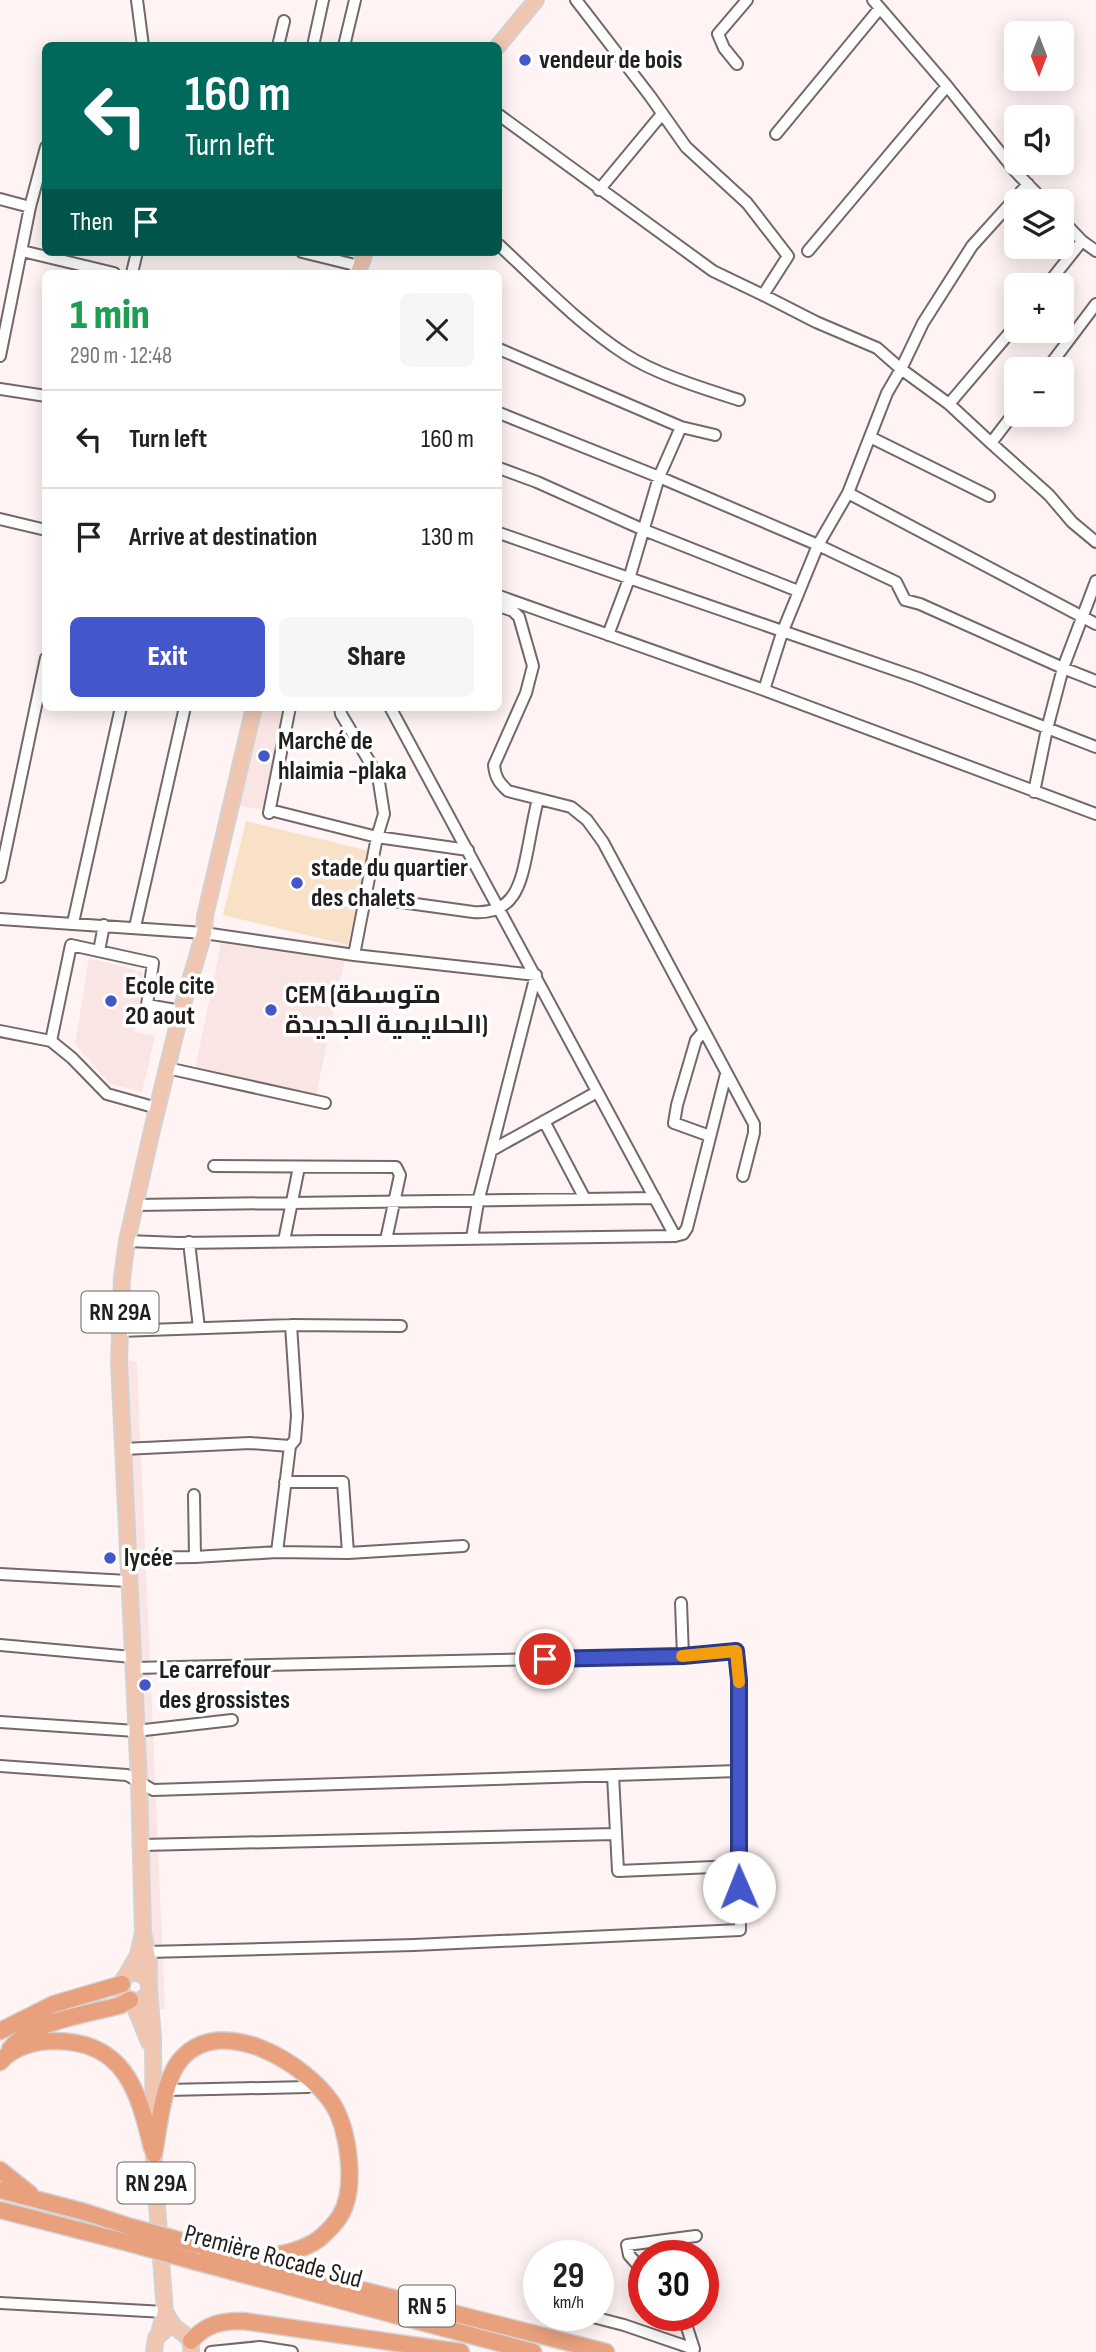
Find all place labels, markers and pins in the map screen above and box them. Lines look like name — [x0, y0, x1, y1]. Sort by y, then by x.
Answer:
place label: vendeur de bois — [539, 45, 683, 76]
marker: vendeur de bois — [517, 52, 533, 68]
place label: Marché de hlaimia -plaka — [278, 726, 407, 787]
marker: Marché de hlaimia -plaka — [256, 748, 272, 764]
place label: stade du quartier des chalets — [311, 853, 468, 914]
marker: stade du quartier des chalets — [289, 875, 305, 891]
place label: Ecole cite 20 aout — [125, 971, 215, 1032]
place label: CEM (متوسطة الحلايمية الجديدة) — [285, 980, 488, 1041]
marker: Ecole cite 20 aout — [103, 993, 119, 1009]
marker: CEM (متوسطة الحلايمية الجديدة) — [263, 1002, 279, 1018]
place label: lycée — [124, 1543, 173, 1574]
marker: lycée — [102, 1550, 118, 1566]
pin — [515, 1629, 575, 1689]
place label: Le carrefour des grossistes — [159, 1655, 290, 1716]
marker: Le carrefour des grossistes — [137, 1677, 153, 1693]

